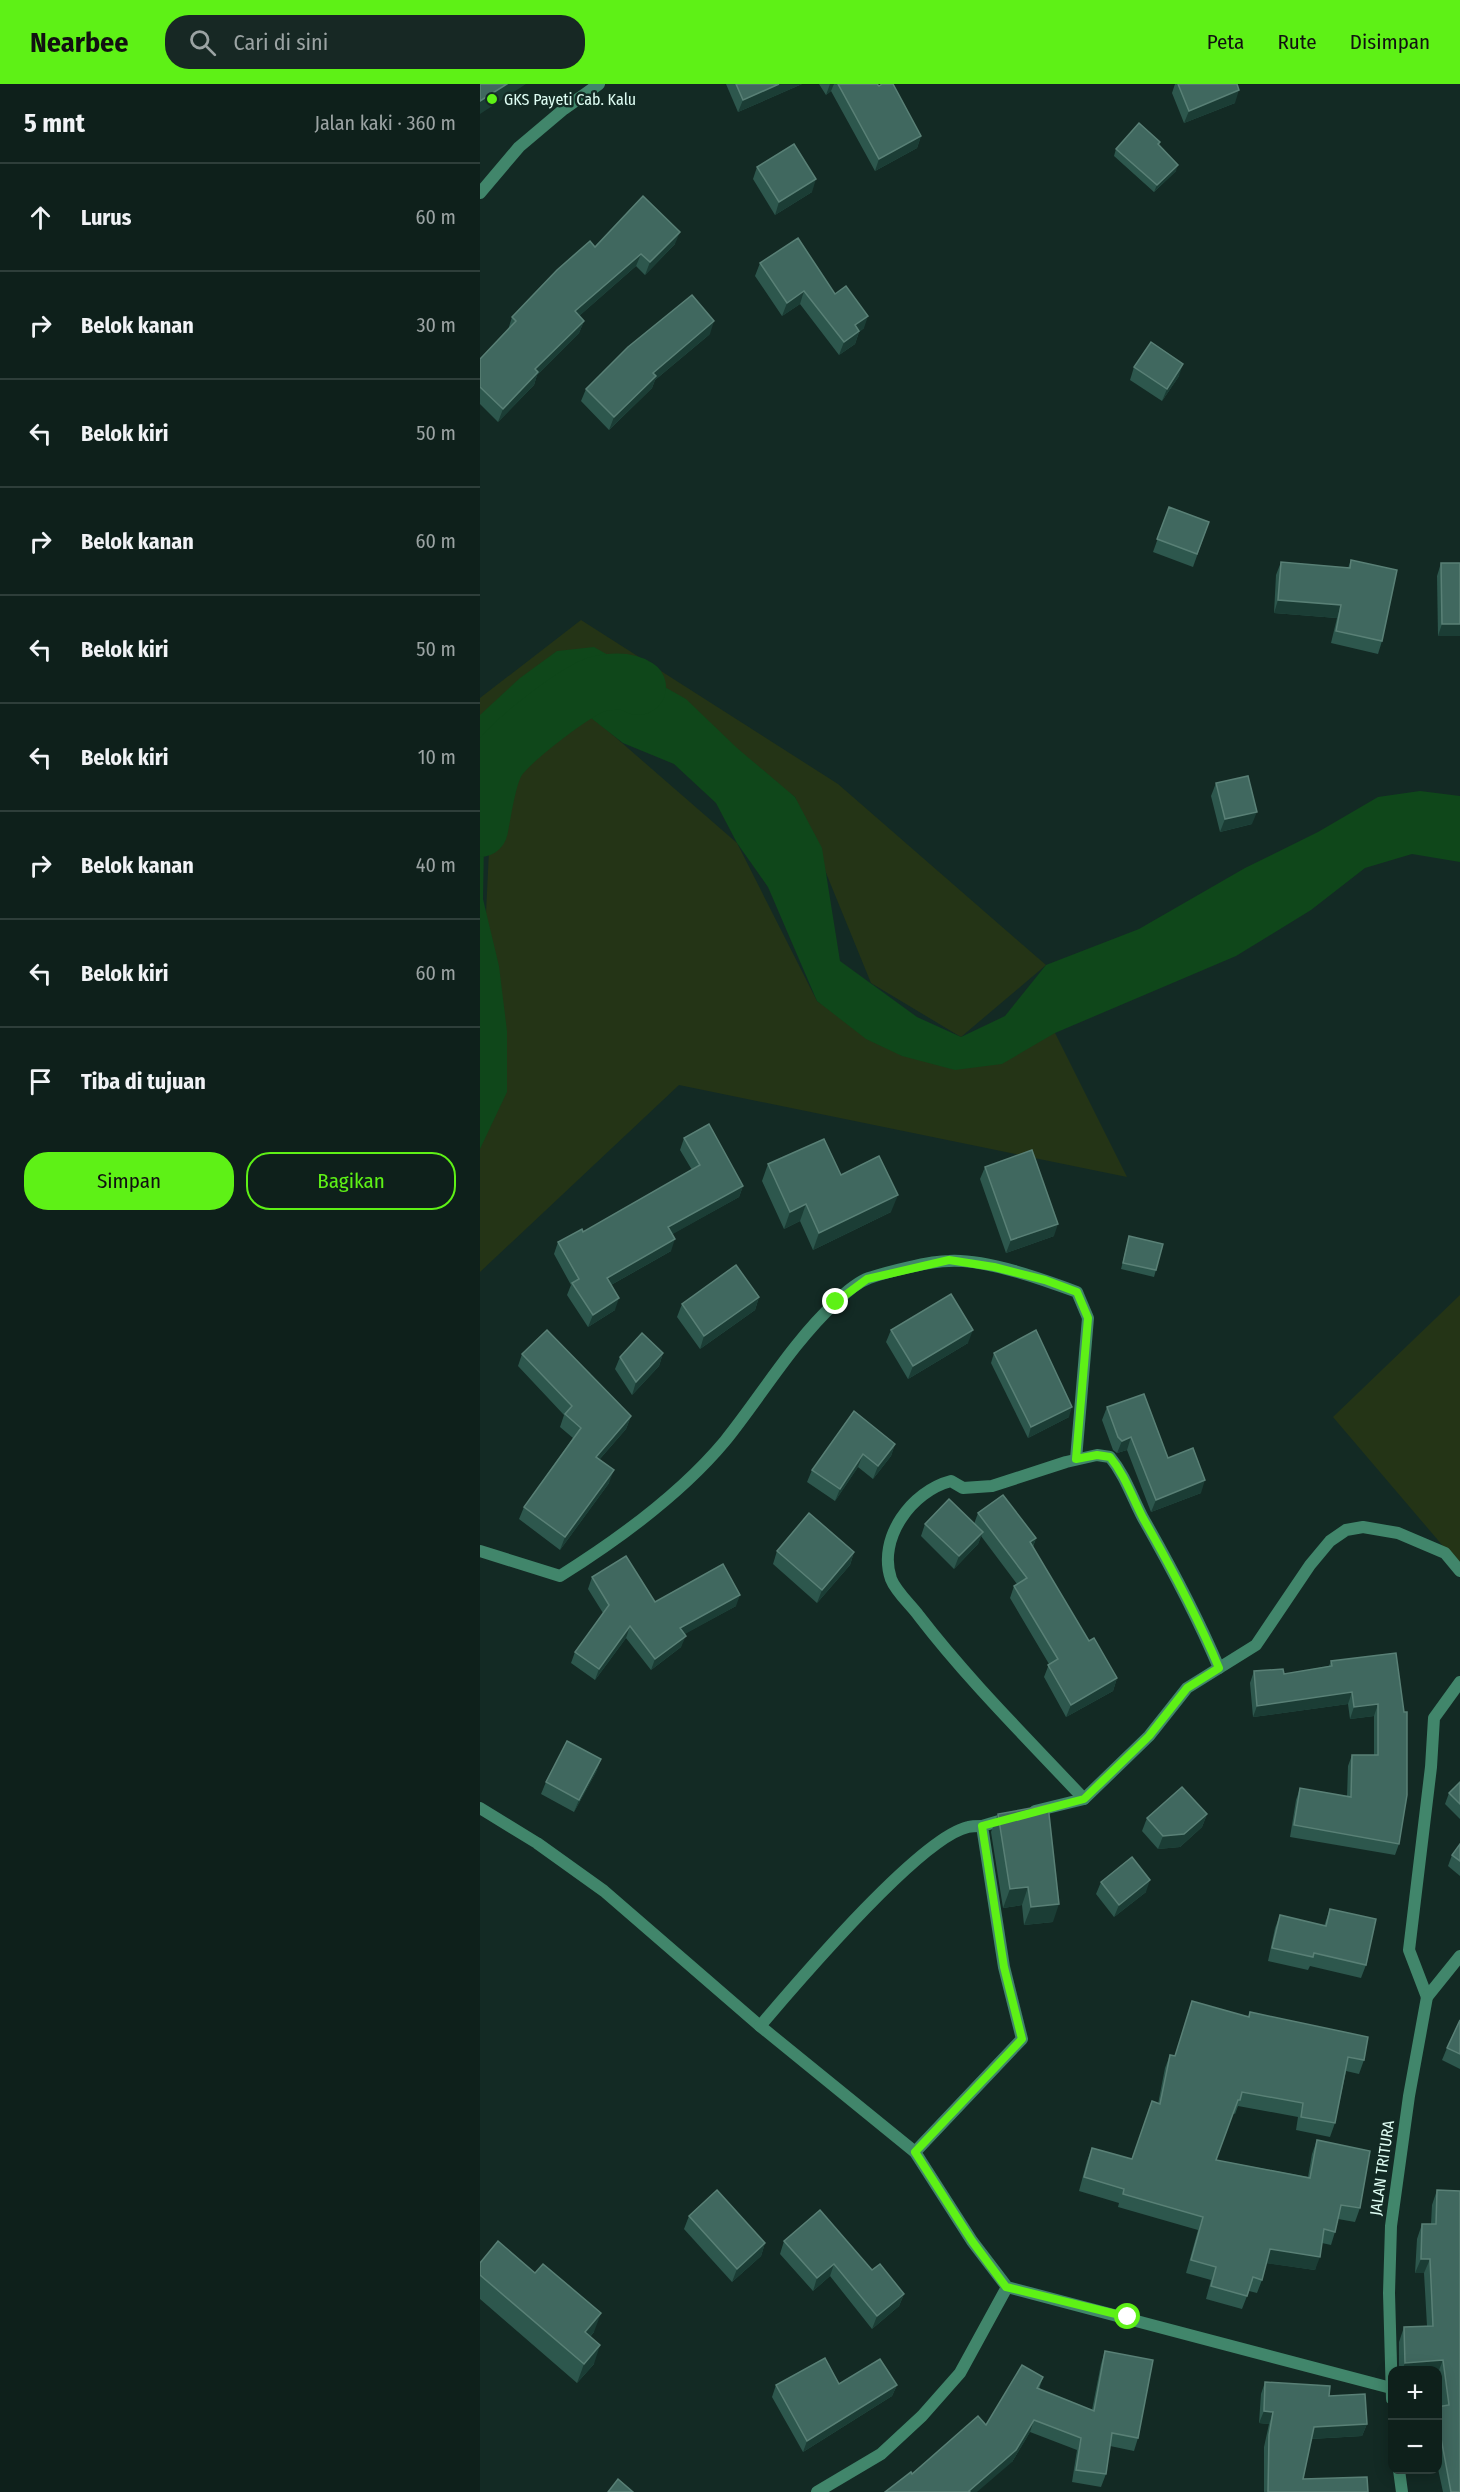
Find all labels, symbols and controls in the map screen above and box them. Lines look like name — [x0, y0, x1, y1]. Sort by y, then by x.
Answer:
search box — [165, 15, 585, 69]
text: Nearbee — [30, 26, 129, 59]
icon: search — [186, 26, 219, 59]
text: Cari di sini — [234, 29, 328, 56]
text: Peta — [1207, 29, 1244, 55]
text: Rute — [1277, 29, 1317, 55]
text: Disimpan — [1350, 29, 1430, 55]
place label: GKS Payeti Cab. Kalu — [504, 90, 636, 109]
marker: GKS Payeti Cab. Kalu — [485, 92, 499, 106]
text: 5 mnt — [24, 108, 85, 139]
text: Jalan kaki · 360 m — [314, 111, 456, 135]
icon: ahead — [24, 201, 57, 234]
text: Lurus — [81, 204, 131, 231]
text: 60 m — [416, 205, 456, 229]
icon: right — [24, 309, 57, 342]
text: Belok kanan — [81, 312, 194, 339]
text: 30 m — [416, 313, 456, 337]
icon: left — [24, 417, 57, 450]
text: Belok kiri — [81, 420, 169, 447]
text: 50 m — [416, 421, 456, 445]
icon: right — [24, 525, 57, 558]
text: Belok kanan — [81, 528, 194, 555]
text: 60 m — [416, 529, 456, 553]
icon: left — [24, 633, 57, 666]
text: Belok kiri — [81, 636, 169, 663]
text: 50 m — [416, 637, 456, 661]
icon: left — [24, 741, 57, 774]
text: Belok kiri — [81, 744, 169, 771]
text: 10 m — [418, 745, 456, 769]
icon: right — [24, 849, 57, 882]
text: Belok kanan — [81, 852, 194, 879]
text: 40 m — [416, 853, 456, 877]
icon: left — [24, 957, 57, 990]
text: Belok kiri — [81, 960, 169, 987]
text: 60 m — [416, 961, 456, 985]
icon: arrive — [24, 1065, 57, 1098]
text: Tiba di tujuan — [81, 1068, 206, 1095]
button: Simpan — [24, 1152, 234, 1210]
button: Bagikan — [246, 1152, 456, 1210]
route end — [822, 1288, 848, 1314]
street label: JALAN TRITURA — [1366, 2119, 1398, 2217]
route start — [1114, 2303, 1140, 2329]
map controls — [1388, 2366, 1442, 2474]
button: + — [1388, 2366, 1442, 2420]
button: − — [1388, 2420, 1442, 2474]

